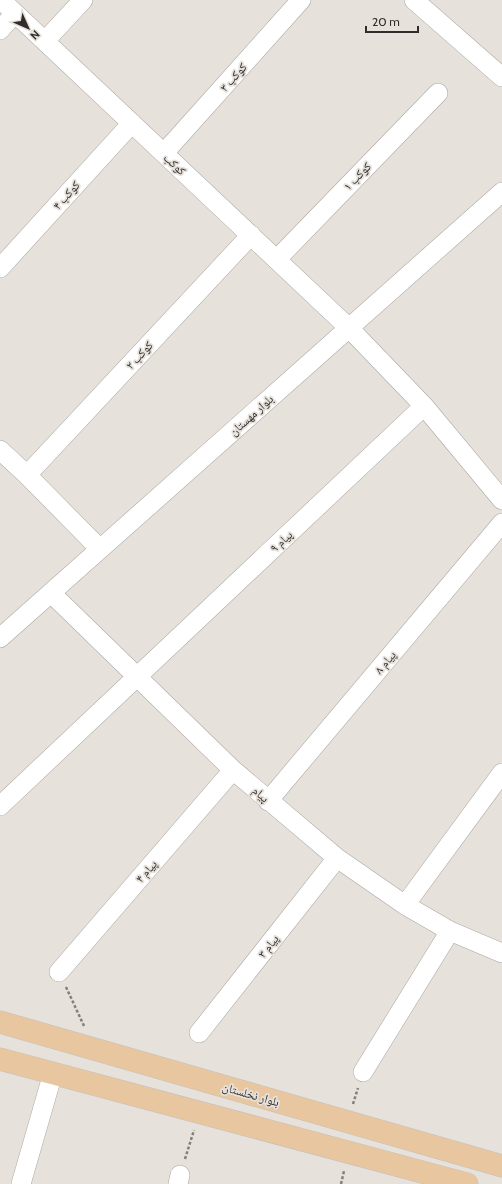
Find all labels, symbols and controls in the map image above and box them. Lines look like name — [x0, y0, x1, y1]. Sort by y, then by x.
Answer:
north arrow — [8, 8, 48, 48]
scale bar — [366, 8, 418, 34]
text: 20 m — [372, 14, 400, 29]
text: N — [27, 27, 43, 43]
street label: کوکب ۳ — [216, 60, 250, 95]
street label: کوکب — [160, 150, 189, 178]
street label: کوکب ۱ — [340, 159, 374, 194]
street label: کوکب ۴ — [49, 178, 83, 213]
street label: کوکب ۲ — [122, 338, 156, 373]
street label: بلوار مهستان — [226, 391, 276, 439]
street label: پیام ۹ — [267, 527, 296, 556]
street label: پیام ۸ — [371, 647, 400, 677]
street label: پیام — [249, 783, 273, 806]
street label: پیام ۴ — [132, 856, 161, 886]
street label: پیام ۳ — [254, 931, 283, 961]
street label: بلوار نخلستان — [221, 1079, 281, 1110]

